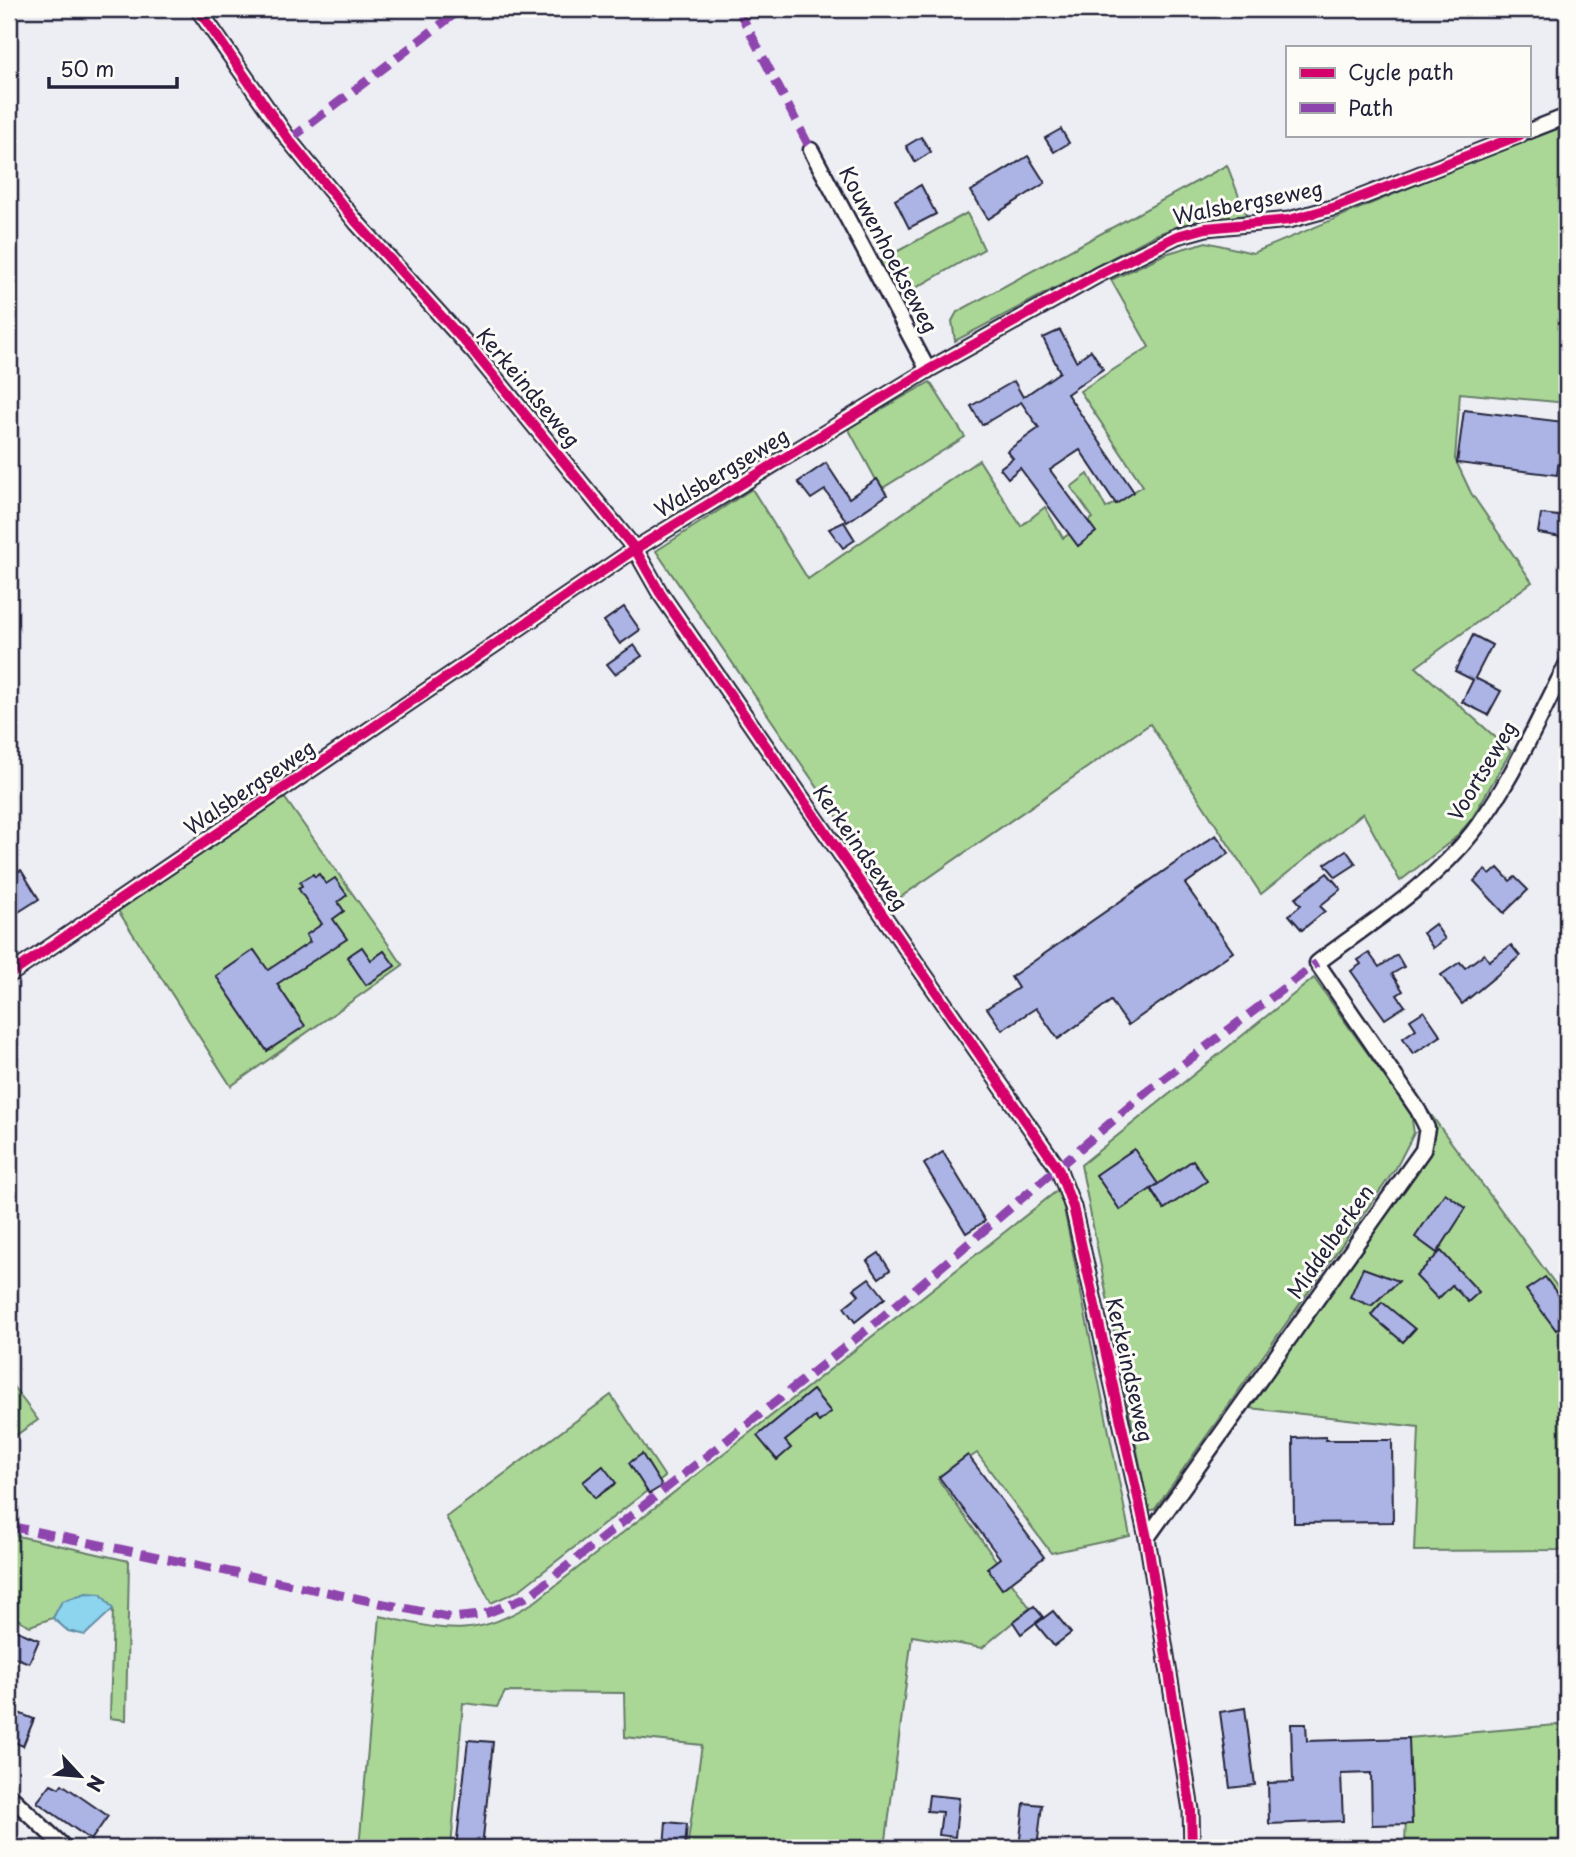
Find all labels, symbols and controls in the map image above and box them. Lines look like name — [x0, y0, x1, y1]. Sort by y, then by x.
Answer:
scale bar — [49, 46, 177, 90]
legend — [1286, 46, 1530, 136]
text: 50 m — [60, 52, 114, 84]
text: Cycle path — [1348, 55, 1454, 87]
text: Path — [1348, 91, 1393, 123]
street label: Kouwenhoekseweg — [832, 160, 947, 338]
street label: Walsbergseweg — [1170, 171, 1325, 231]
street label: Kerkeindseweg — [470, 320, 589, 454]
street label: Walsbergseweg — [647, 418, 794, 524]
street label: Voortseweg — [1439, 714, 1524, 826]
street label: Walsbergseweg — [177, 731, 321, 842]
street label: Kerkeindseweg — [806, 777, 917, 917]
street label: Middelberken — [1278, 1177, 1381, 1305]
street label: Kerkeindseweg — [1099, 1294, 1163, 1445]
north arrow — [46, 1742, 116, 1812]
text: N — [80, 1771, 112, 1797]

